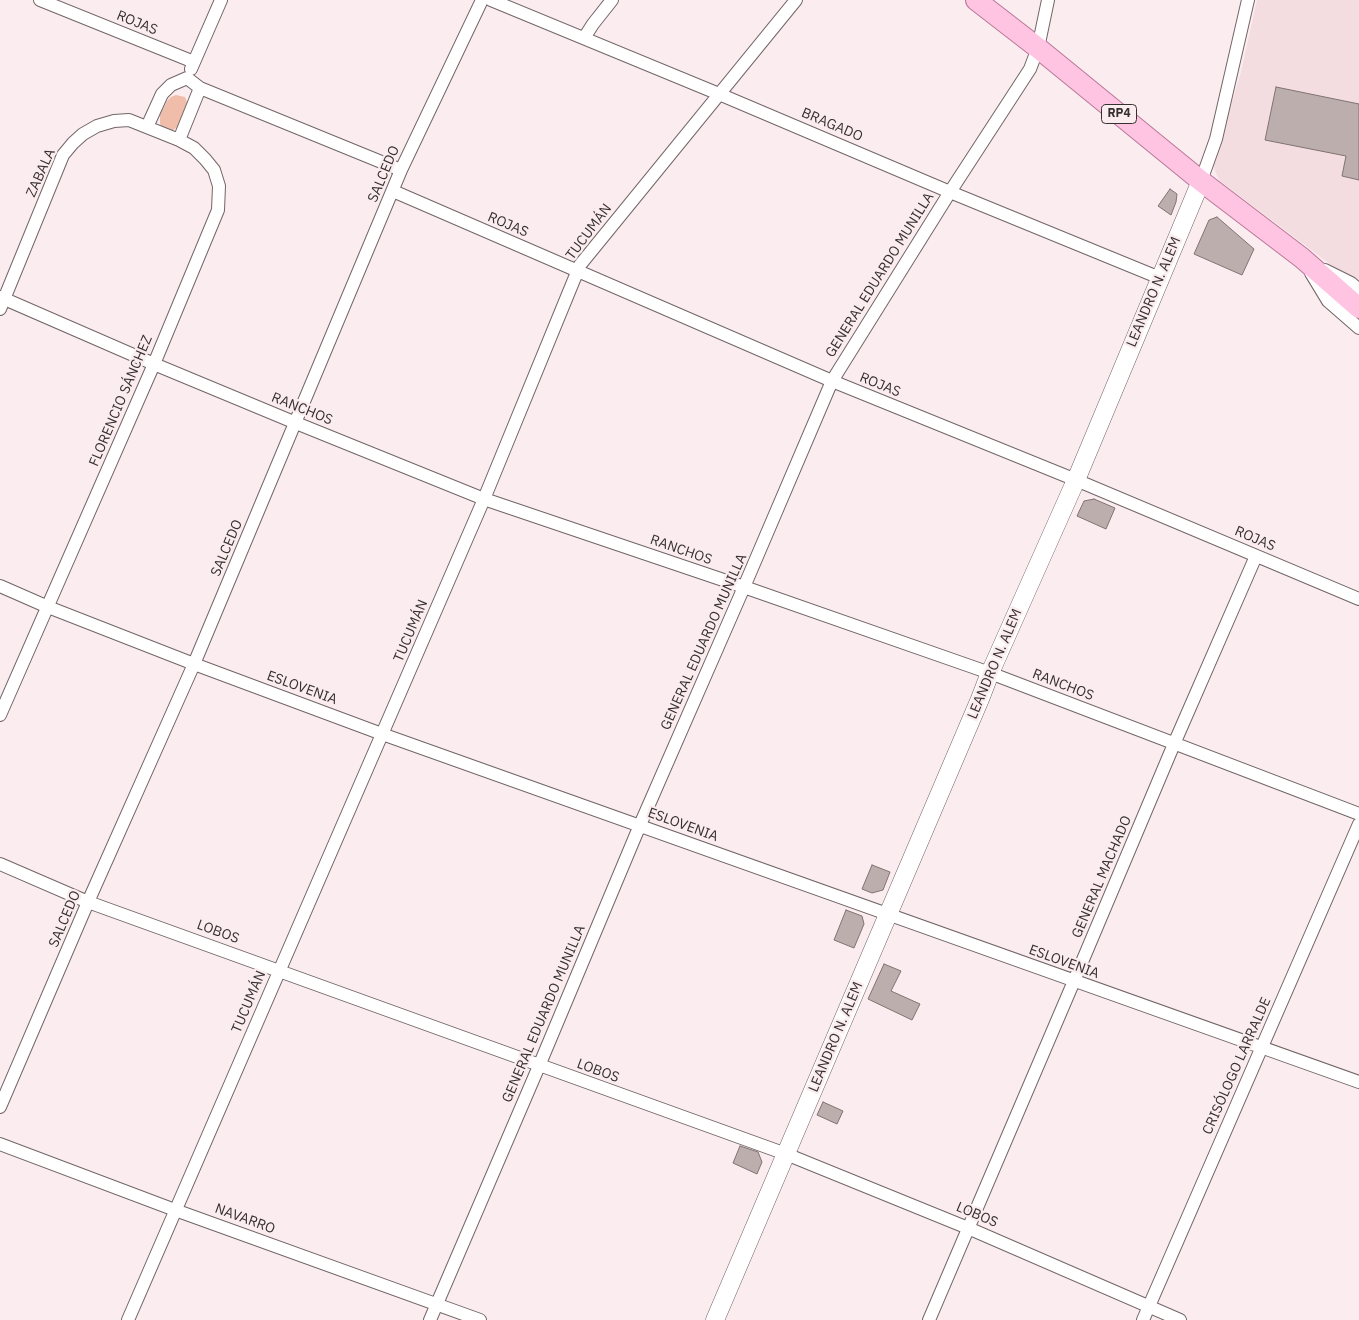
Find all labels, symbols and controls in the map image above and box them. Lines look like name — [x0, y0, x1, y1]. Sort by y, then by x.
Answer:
street label: ROJAS — [114, 7, 160, 39]
street label: BRAGADO — [799, 105, 865, 145]
road number: RP4 — [1102, 105, 1136, 124]
street label: SALCEDO — [365, 143, 403, 205]
street label: ZABALA — [23, 146, 59, 200]
street label: GENERAL EDUARDO MUNILLA — [822, 189, 938, 361]
street label: TUCUMÁN — [562, 201, 616, 263]
street label: ROJAS — [485, 209, 531, 241]
street label: LEANDRO N. ALEM — [1123, 234, 1185, 350]
street label: FLORENCIO SÁNCHEZ — [86, 333, 156, 469]
street label: ROJAS — [857, 369, 903, 401]
street label: RANCHOS — [269, 389, 335, 429]
street label: SALCEDO — [208, 517, 246, 579]
street label: ROJAS — [1232, 523, 1278, 555]
street label: RANCHOS — [648, 532, 714, 568]
street label: GENERAL EDUARDO MUNILLA — [657, 551, 751, 733]
street label: TUCUMÁN — [390, 597, 432, 665]
street label: LEANDRO N. ALEM — [964, 606, 1026, 722]
street label: RANCHOS — [1030, 666, 1096, 704]
street label: ESLOVENIA — [264, 667, 340, 709]
street label: ESLOVENIA — [645, 804, 721, 846]
street label: GENERAL MACHADO — [1069, 813, 1135, 941]
street label: SALCEDO — [46, 888, 84, 950]
street label: LOBOS — [195, 917, 241, 947]
street label: GENERAL EDUARDO MUNILLA — [499, 923, 589, 1105]
street label: ESLOVENIA — [1026, 941, 1102, 983]
street label: TUCUMÁN — [228, 968, 270, 1036]
street label: LEANDRO N. ALEM — [805, 979, 867, 1095]
street label: CRISÓLOGO LARRALDE — [1199, 995, 1275, 1137]
street label: LOBOS — [575, 1056, 621, 1086]
street label: LOBOS — [954, 1199, 1000, 1231]
street label: NAVARRO — [213, 1200, 277, 1238]

